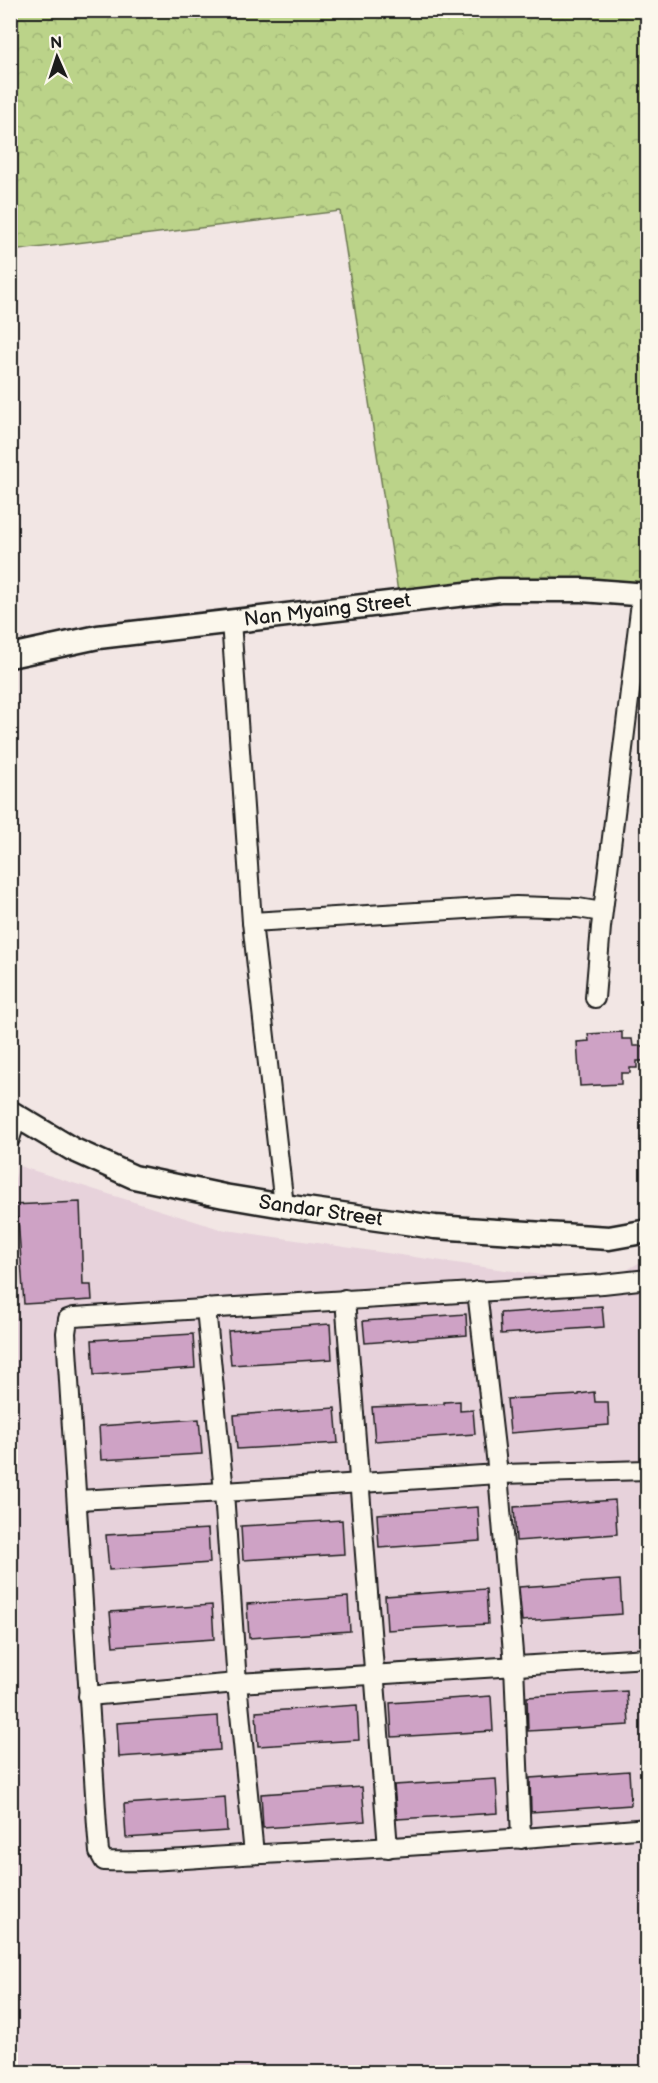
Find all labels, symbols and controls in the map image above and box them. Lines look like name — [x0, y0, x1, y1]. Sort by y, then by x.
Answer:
north arrow — [27, 27, 87, 87]
text: N — [50, 34, 63, 53]
street label: Nan Myaing Street — [243, 589, 412, 632]
street label: Sandar Street — [257, 1190, 384, 1232]

